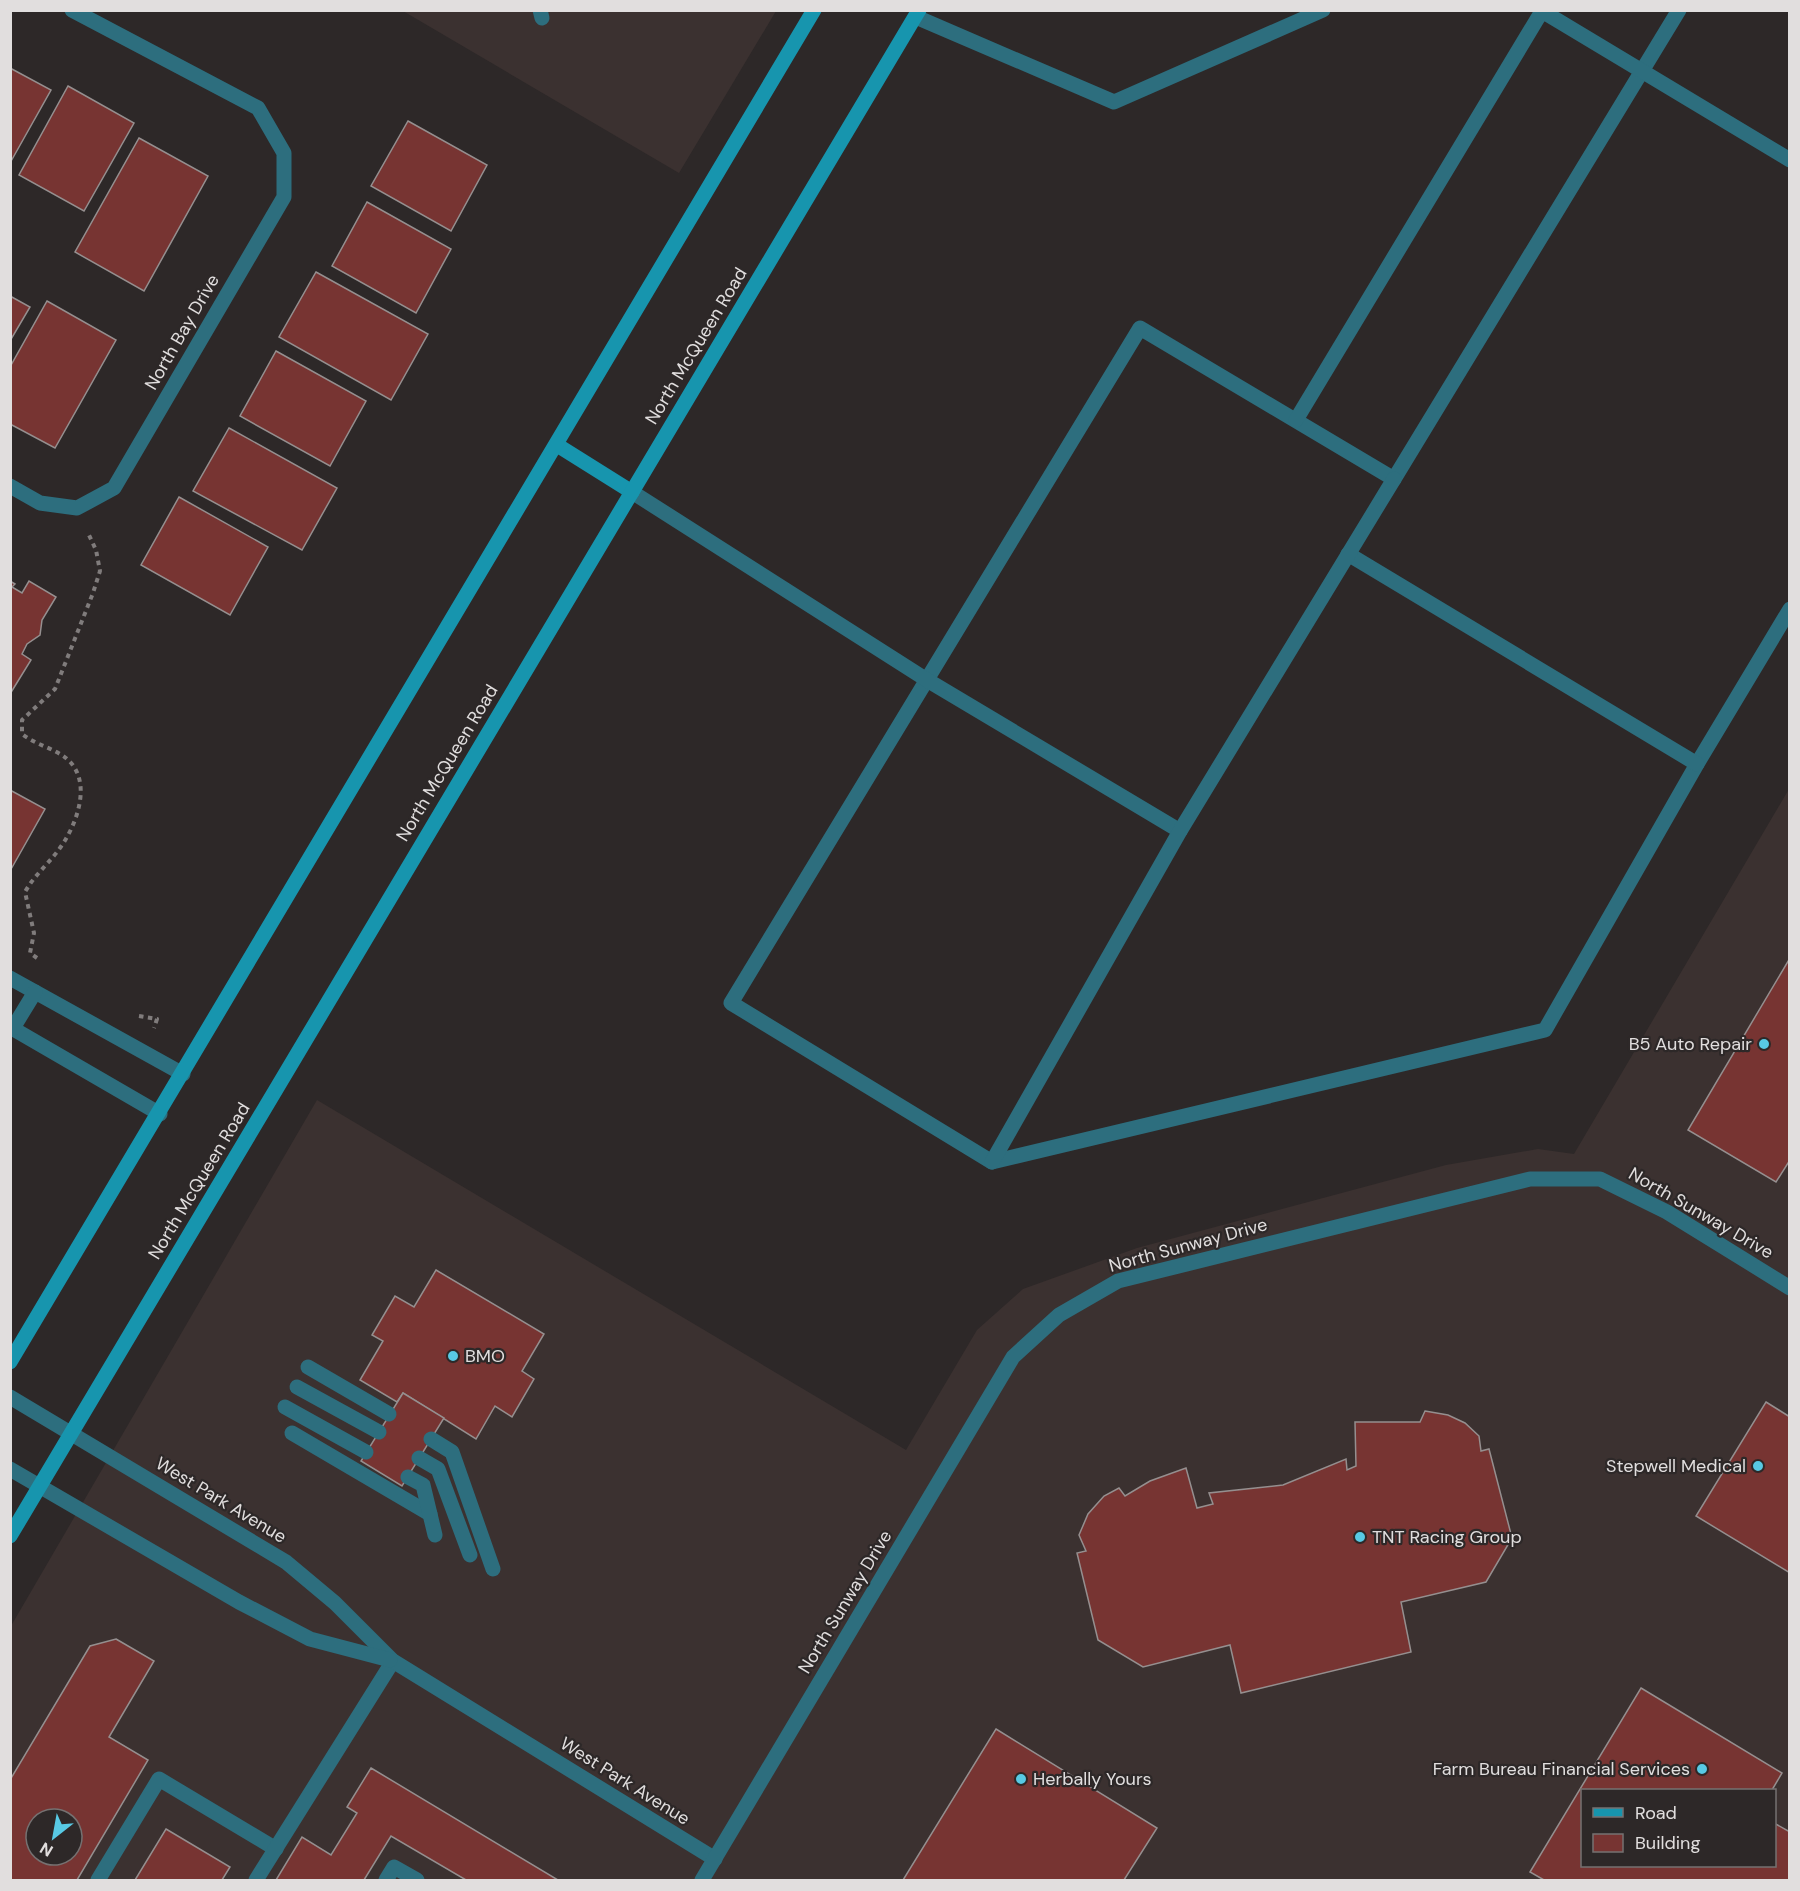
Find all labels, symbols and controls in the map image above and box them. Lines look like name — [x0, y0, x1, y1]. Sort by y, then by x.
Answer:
street label: North McQueen Road — [640, 263, 752, 429]
street label: North Bay Drive — [139, 270, 225, 394]
street label: North McQueen Road — [391, 680, 503, 846]
place label: B5 Auto Repair — [1629, 1032, 1752, 1056]
marker: B5 Auto Repair — [1757, 1037, 1771, 1051]
street label: North McQueen Road — [143, 1098, 255, 1264]
street label: North Sunway Drive — [1624, 1162, 1778, 1264]
street label: North Sunway Drive — [1106, 1212, 1270, 1278]
place label: BMO — [465, 1344, 505, 1368]
marker: BMO — [446, 1349, 460, 1363]
street label: West Park Avenue — [151, 1451, 291, 1549]
place label: Stepwell Medical — [1606, 1454, 1746, 1478]
marker: Stepwell Medical — [1751, 1459, 1765, 1473]
place label: TNT Racing Group — [1372, 1525, 1522, 1549]
street label: North Sunway Drive — [793, 1526, 897, 1678]
marker: TNT Racing Group — [1353, 1530, 1367, 1544]
street label: West Park Avenue — [556, 1731, 694, 1831]
place label: Farm Bureau Financial Services — [1433, 1757, 1690, 1781]
marker: Farm Bureau Financial Services — [1695, 1762, 1709, 1776]
place label: Herbally Yours — [1033, 1767, 1152, 1791]
marker: Herbally Yours — [1014, 1772, 1028, 1786]
legend — [1581, 1789, 1776, 1867]
text: Road — [1635, 1801, 1677, 1825]
north arrow — [24, 1807, 84, 1867]
text: Building — [1635, 1831, 1700, 1855]
text: N — [36, 1837, 57, 1861]

